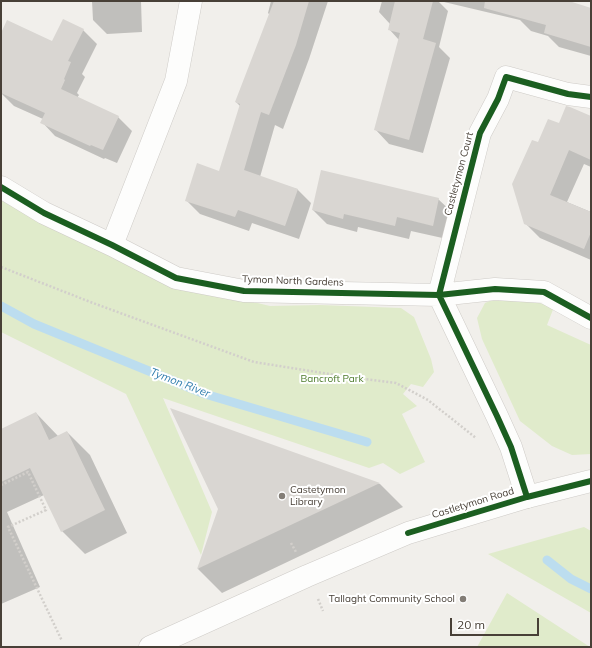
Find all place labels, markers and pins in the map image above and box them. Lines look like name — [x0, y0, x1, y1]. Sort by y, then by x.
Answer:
place label: Castetymon Library — [290, 484, 346, 508]
marker: Castetymon Library — [277, 491, 287, 501]
place label: Tallaght Community School — [329, 593, 455, 605]
marker: Tallaght Community School — [458, 594, 468, 604]

